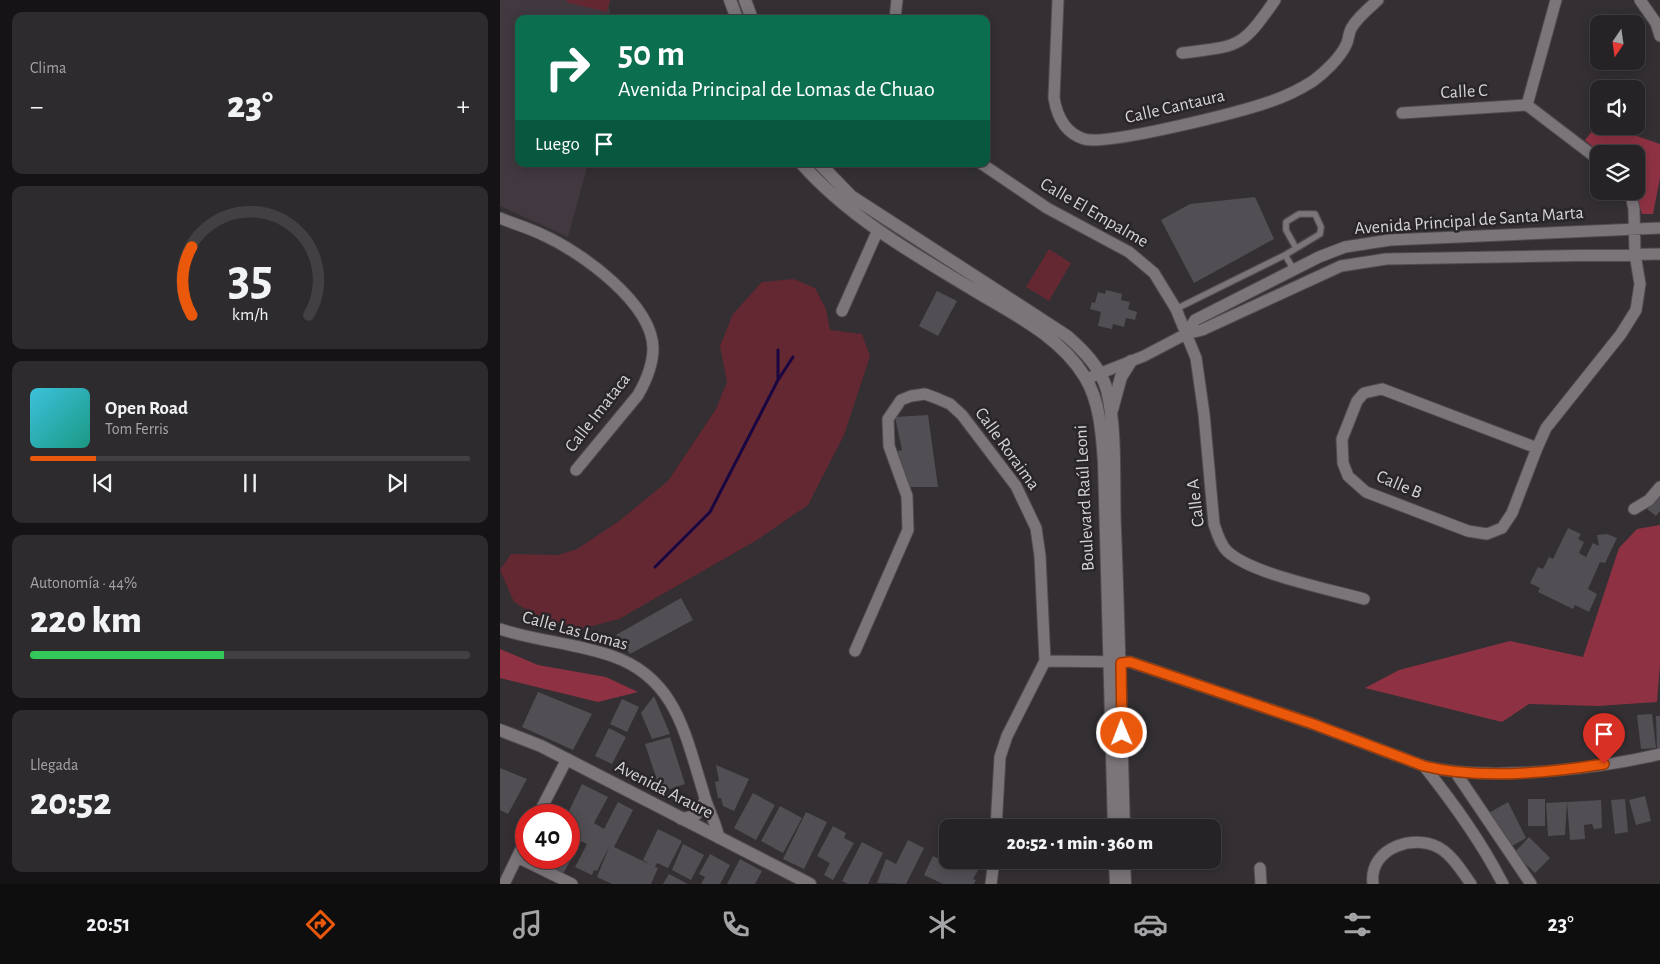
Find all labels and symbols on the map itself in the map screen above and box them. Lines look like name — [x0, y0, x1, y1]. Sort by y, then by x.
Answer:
north arrow — [1590, 15, 1645, 70]
street label: Calle C — [1440, 82, 1488, 102]
street label: Calle Cantaura — [1123, 87, 1227, 127]
street label: Calle El Empalme — [1037, 175, 1151, 251]
street label: Avenida Principal de Santa Marta — [1354, 204, 1584, 238]
street label: Calle Imataca — [562, 370, 634, 456]
street label: Calle Roraima — [971, 405, 1043, 493]
street label: Boulevard Raúl Leoni — [1072, 425, 1098, 571]
street label: Calle B — [1374, 467, 1424, 503]
street label: Calle A — [1184, 477, 1208, 528]
street label: Calle Las Lomas — [520, 608, 630, 654]
position arrow — [1095, 706, 1147, 758]
pin — [1583, 713, 1625, 764]
street label: Avenida Araure — [612, 758, 716, 822]
speed limit sign: 40 — [515, 804, 580, 869]

